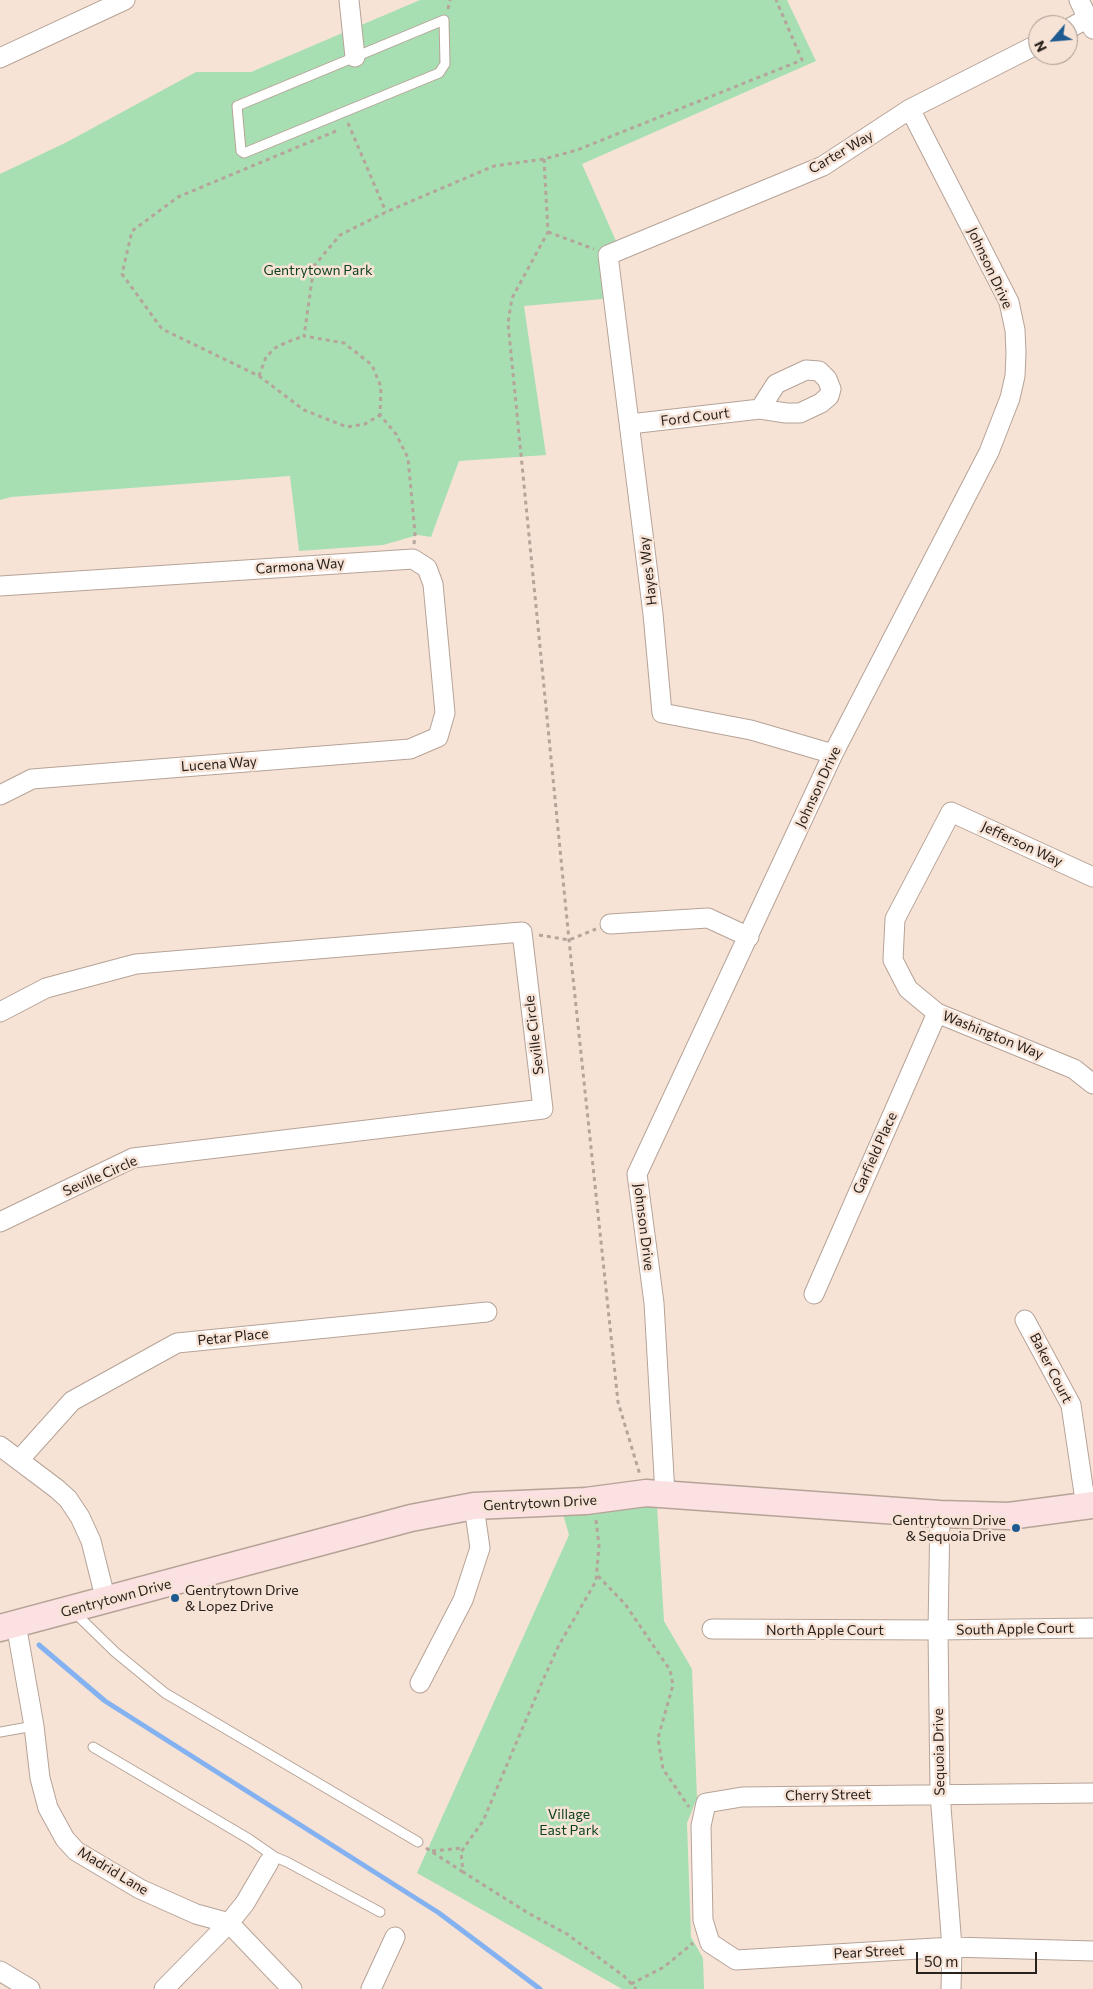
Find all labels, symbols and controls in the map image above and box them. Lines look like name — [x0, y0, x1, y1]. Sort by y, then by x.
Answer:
north arrow — [1028, 15, 1078, 65]
text: N — [1030, 38, 1050, 55]
street label: Carter Way — [806, 127, 876, 177]
street label: Johnson Drive — [964, 225, 1016, 311]
park label: Gentrytown Park — [263, 262, 373, 278]
street label: Ford Court — [660, 404, 730, 430]
street label: Hayes Way — [635, 536, 661, 606]
street label: Carmona Way — [255, 555, 345, 577]
street label: Johnson Drive — [792, 744, 844, 830]
street label: Lucena Way — [180, 753, 258, 775]
street label: Jefferson Way — [979, 818, 1065, 870]
street label: Seville Circle — [521, 994, 547, 1076]
street label: Washington Way — [940, 1007, 1046, 1063]
street label: Garfield Place — [849, 1109, 901, 1197]
street label: Seville Circle — [60, 1152, 140, 1200]
street label: Johnson Drive — [630, 1182, 658, 1272]
street label: Petar Place — [197, 1325, 269, 1349]
street label: Baker Court — [1026, 1330, 1076, 1406]
street label: Gentrytown Drive — [483, 1492, 597, 1514]
place label: Gentrytown Drive & Sequoia Drive — [892, 1512, 1006, 1544]
marker: Gentrytown Drive & Sequoia Drive — [1010, 1522, 1022, 1534]
street label: Gentrytown Drive — [59, 1575, 173, 1621]
place label: Gentrytown Drive & Lopez Drive — [185, 1582, 299, 1614]
marker: Gentrytown Drive & Lopez Drive — [169, 1592, 181, 1604]
street label: South Apple Court — [956, 1620, 1074, 1638]
street label: North Apple Court — [766, 1622, 884, 1638]
street label: Sequoia Drive — [930, 1708, 948, 1796]
street label: Cherry Street — [785, 1786, 871, 1804]
park label: Village East Park — [539, 1806, 599, 1838]
street label: Madrid Lane — [75, 1843, 151, 1899]
street label: Pear Street — [833, 1942, 905, 1962]
scale bar — [918, 1942, 1039, 1974]
text: 50 m — [924, 1952, 958, 1970]

